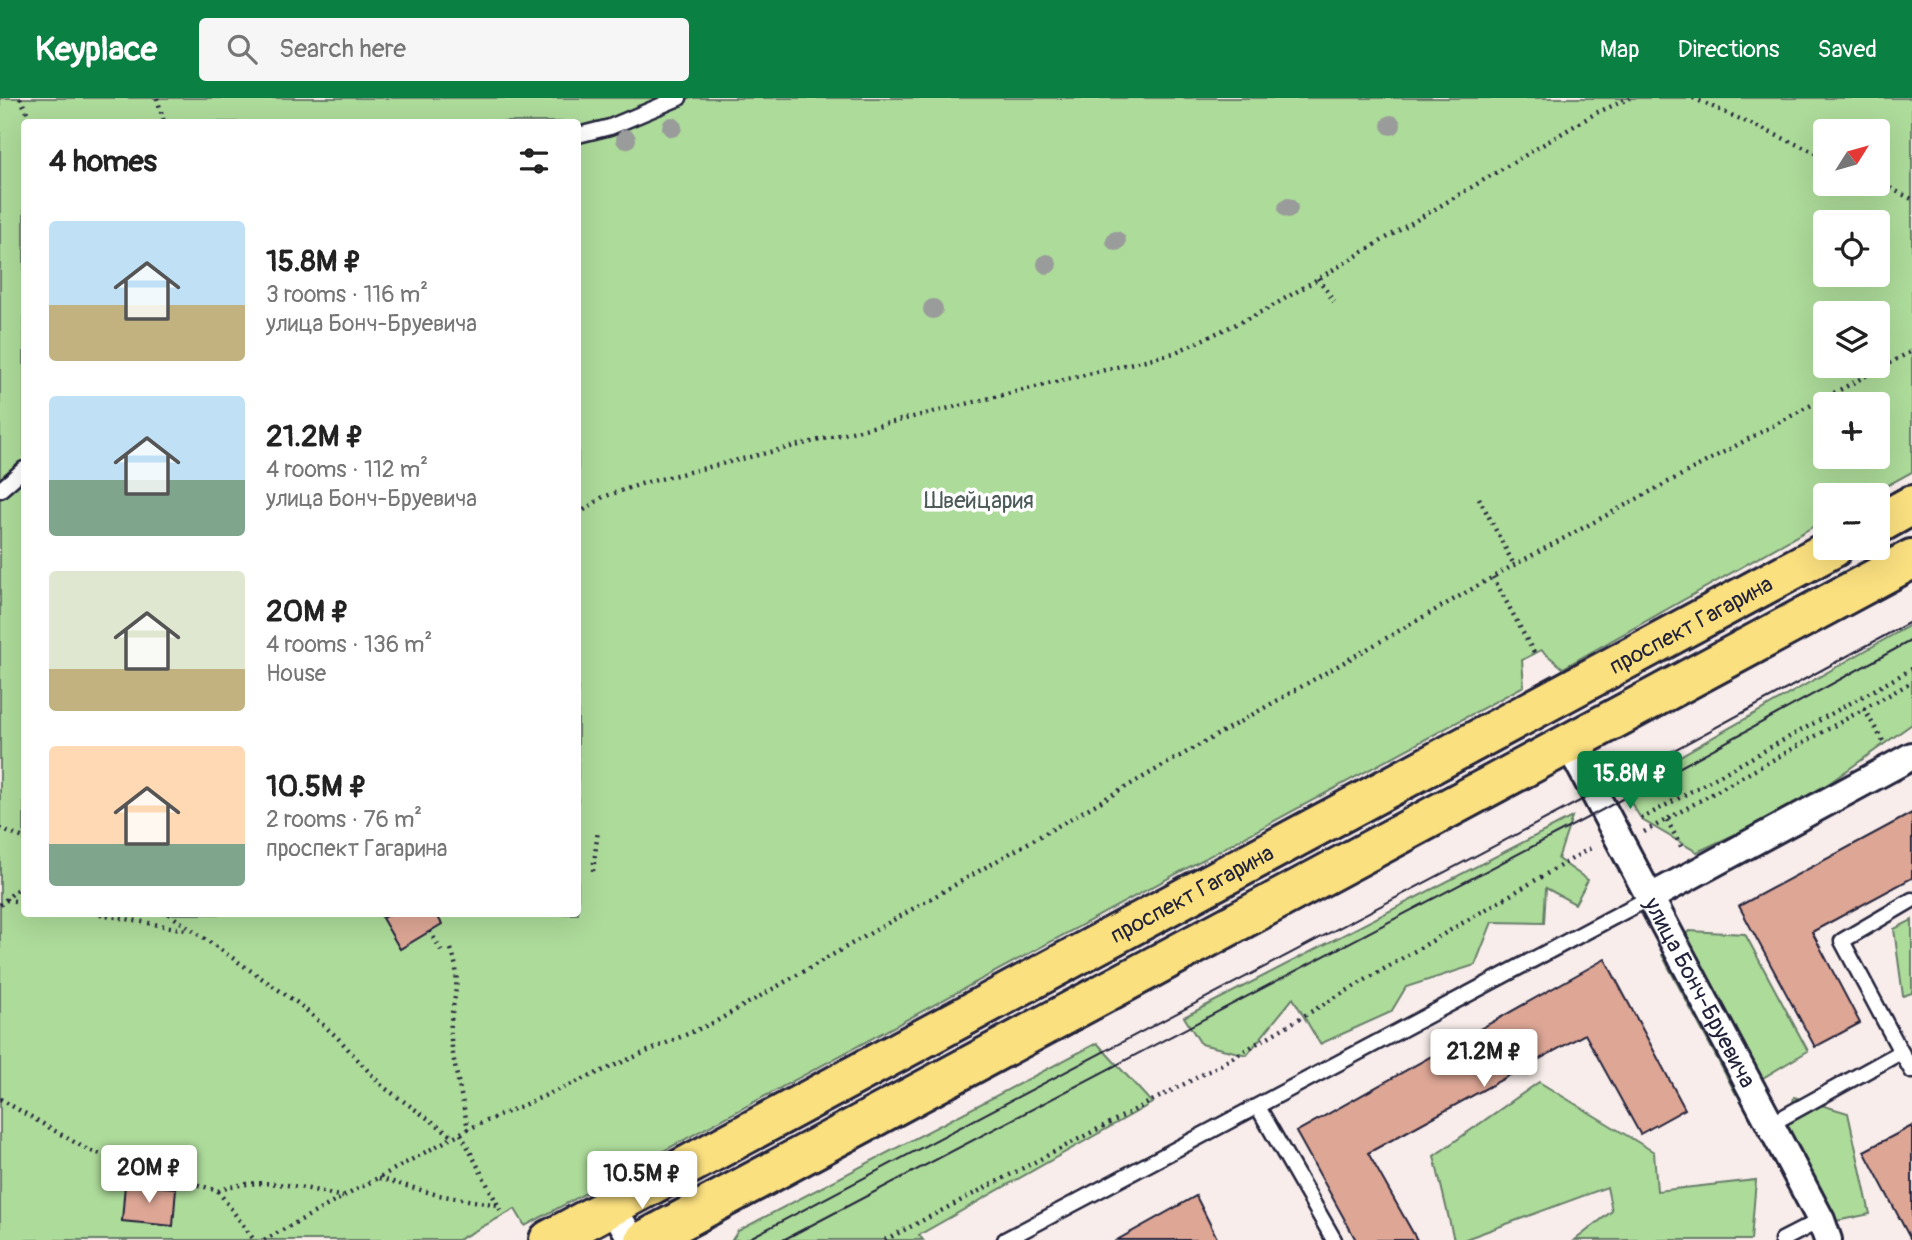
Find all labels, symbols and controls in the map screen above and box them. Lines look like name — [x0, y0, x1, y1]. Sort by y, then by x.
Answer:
search box — [199, 18, 689, 81]
text: Keyplace — [35, 29, 157, 70]
icon: search — [223, 30, 261, 68]
text: Search here — [279, 33, 406, 65]
text: Map — [1600, 35, 1640, 64]
text: Directions — [1678, 35, 1779, 64]
text: Saved — [1817, 35, 1877, 64]
north arrow — [1813, 119, 1890, 196]
map controls — [1813, 119, 1890, 560]
icon: filters — [515, 142, 553, 180]
text: 4 homes — [49, 143, 157, 180]
button: locate — [1813, 210, 1890, 287]
text: 15.8M ₽ — [266, 243, 362, 280]
icon: home — [105, 249, 189, 333]
text: 3 rooms · 116 m² — [266, 280, 428, 309]
button: layers — [1813, 301, 1890, 378]
text: улица Бонч-Бруевича — [266, 309, 477, 338]
button: + — [1813, 392, 1890, 469]
text: 21.2M ₽ — [266, 418, 364, 455]
icon: home — [105, 424, 189, 508]
text: 4 rooms · 112 m² — [266, 455, 428, 484]
button: − — [1813, 483, 1890, 560]
text: улица Бонч-Бруевича — [266, 484, 477, 513]
park label: Швейцария — [924, 486, 1034, 515]
street label: проспект Гагарина — [1604, 569, 1778, 681]
text: 20M ₽ — [266, 593, 349, 630]
icon: home — [105, 599, 189, 683]
text: 4 rooms · 136 m² — [266, 630, 432, 659]
text: House — [266, 659, 326, 688]
pin: 15.8M ₽ — [1565, 752, 1695, 811]
text: 15.8M ₽ — [1593, 759, 1667, 788]
text: 10.5M ₽ — [266, 768, 367, 805]
icon: home — [105, 774, 189, 858]
text: 2 rooms · 76 m² — [266, 805, 422, 834]
text: проспект Гагарина — [266, 834, 448, 863]
street label: проспект Гагарина — [1105, 838, 1279, 950]
street label: улица Бонч-Бруевича — [1637, 892, 1762, 1093]
pin: 21.2M ₽ — [1419, 1030, 1549, 1089]
text: 21.2M ₽ — [1446, 1037, 1522, 1066]
pin: 20M ₽ — [100, 1146, 198, 1205]
pin: 10.5M ₽ — [577, 1152, 707, 1211]
text: 20M ₽ — [117, 1153, 181, 1182]
text: 10.5M ₽ — [603, 1159, 681, 1188]

